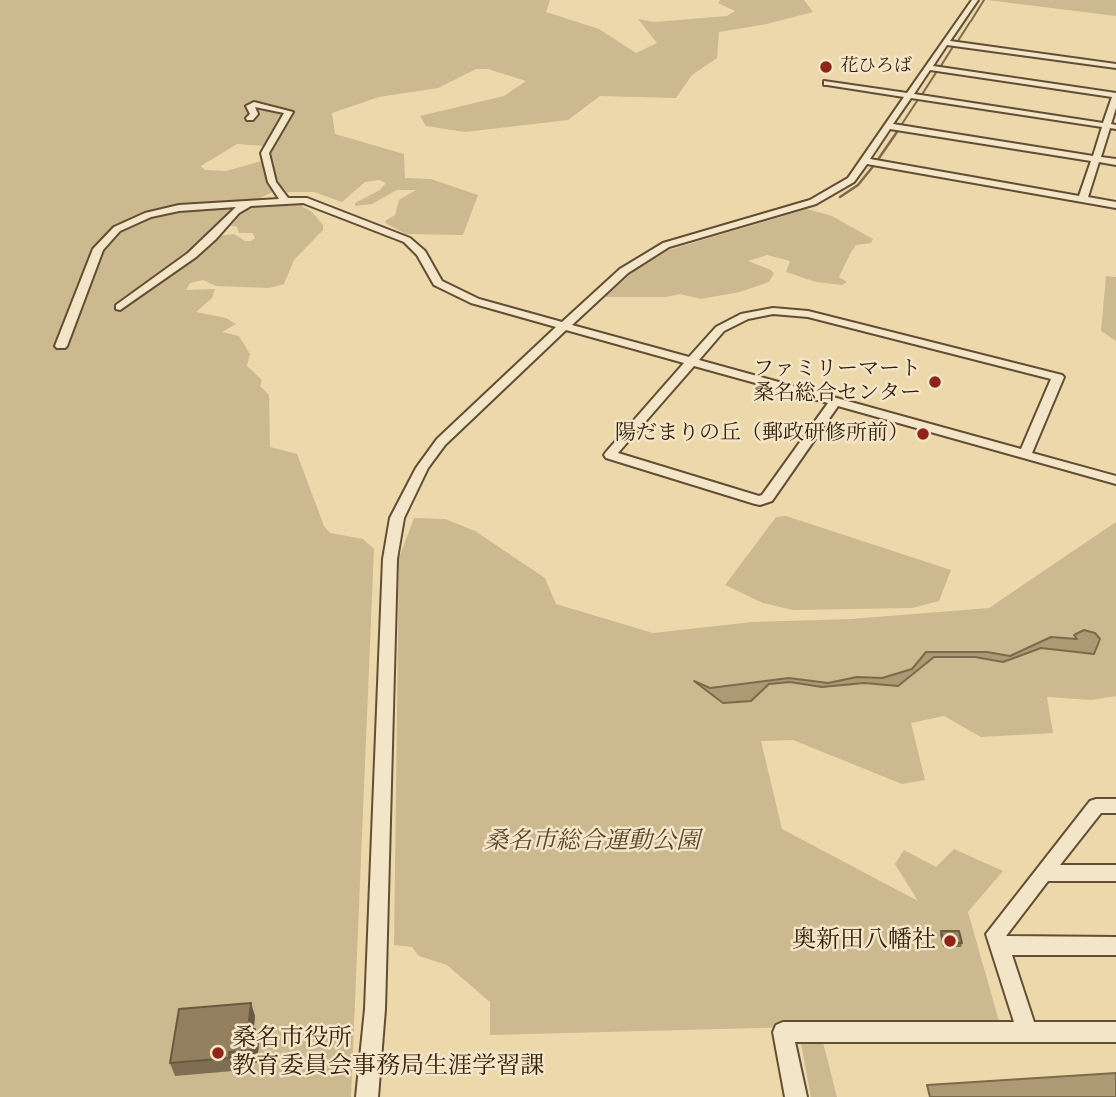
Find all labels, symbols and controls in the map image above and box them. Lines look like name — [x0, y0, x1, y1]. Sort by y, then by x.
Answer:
place label: 花ひろば — [840, 56, 912, 78]
marker: 花ひろば — [818, 59, 834, 75]
place label: ファミリーマート 桑名総合センター — [753, 357, 921, 407]
marker: ファミリーマート 桑名総合センター — [927, 374, 943, 390]
place label: 陽だまりの丘（郵政研修所前） — [615, 421, 909, 447]
marker: 陽だまりの丘（郵政研修所前） — [915, 426, 931, 442]
park label: 桑名市総合運動公園 — [484, 828, 700, 856]
place label: 奥新田八幡社 — [792, 927, 936, 955]
marker: 奥新田八幡社 — [942, 933, 958, 949]
place label: 桑名市役所 教育委員会事務局生涯学習課 — [232, 1025, 544, 1081]
marker: 桑名市役所 教育委員会事務局生涯学習課 — [210, 1045, 226, 1061]

